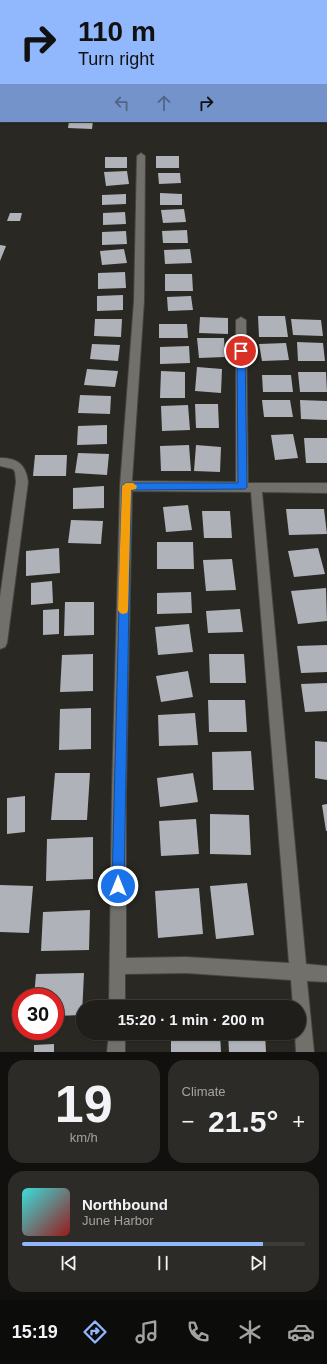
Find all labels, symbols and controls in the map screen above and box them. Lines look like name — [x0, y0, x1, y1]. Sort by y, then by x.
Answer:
icon: right — [12, 16, 64, 68]
text: 110 m — [78, 16, 156, 47]
text: Turn right — [78, 49, 154, 69]
icon: left — [111, 92, 133, 114]
icon: ahead — [153, 92, 175, 114]
icon: right — [195, 92, 217, 114]
pin — [224, 334, 258, 368]
icon: arrive — [230, 340, 252, 362]
position arrow — [97, 865, 139, 907]
speed limit sign: 30 — [12, 988, 64, 1040]
text: 15:20 · 1 min · 200 m — [118, 1011, 264, 1028]
text: 19 — [55, 1075, 113, 1133]
text: Climate — [182, 1084, 226, 1099]
text: 21.5° — [208, 1105, 278, 1138]
text: − — [182, 1109, 194, 1134]
text: + — [292, 1109, 305, 1134]
text: km/h — [70, 1130, 98, 1145]
text: Northbound — [82, 1196, 168, 1213]
text: June Harbor — [82, 1213, 154, 1228]
icon: previous — [58, 1252, 80, 1274]
icon: pause — [152, 1252, 174, 1274]
icon: next — [247, 1252, 269, 1274]
icon: directions — [81, 1318, 109, 1346]
icon: music — [133, 1318, 161, 1346]
icon: phone — [184, 1318, 212, 1346]
icon: climate — [236, 1318, 264, 1346]
icon: car — [287, 1318, 315, 1346]
text: 15:19 — [12, 1322, 58, 1342]

